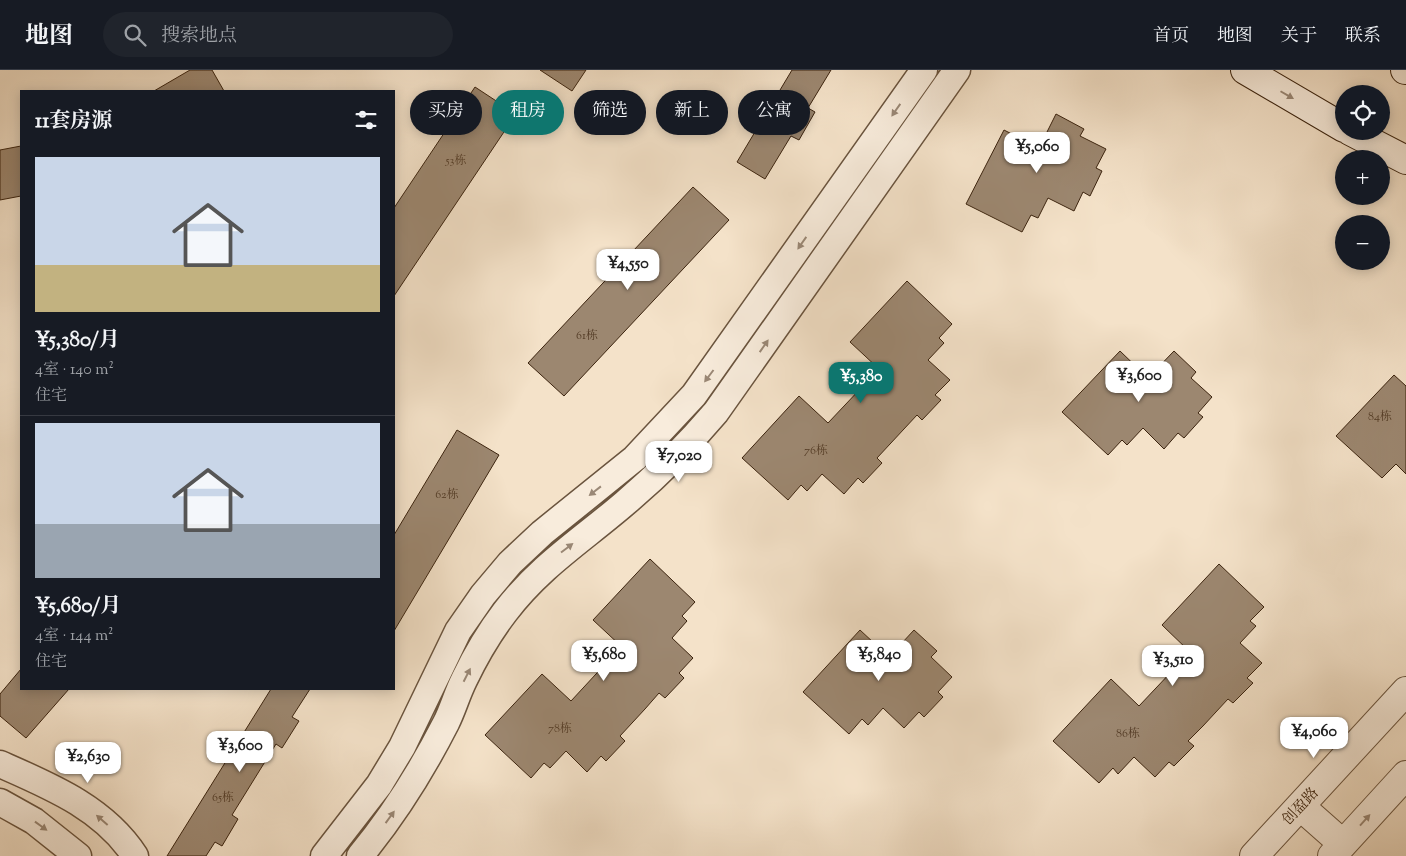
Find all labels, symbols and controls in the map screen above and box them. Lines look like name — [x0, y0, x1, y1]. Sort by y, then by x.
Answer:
search box — [103, 12, 453, 57]
text: 地图 — [25, 20, 73, 54]
icon: search — [121, 21, 149, 49]
text: 搜索地点 — [161, 23, 237, 50]
text: 首页 — [1153, 24, 1189, 50]
text: 地图 — [1217, 24, 1253, 50]
text: 关于 — [1281, 24, 1317, 50]
text: 联系 — [1345, 24, 1381, 50]
map controls — [1335, 85, 1390, 270]
button: locate — [1335, 85, 1390, 140]
chip: 买房 — [410, 90, 482, 135]
chip: 租房 — [492, 90, 564, 135]
chip: 筛选 — [574, 90, 646, 135]
chip: 新上 — [656, 90, 728, 135]
chip: 公寓 — [738, 90, 810, 135]
one-way arrow — [1281, 90, 1294, 99]
one-way arrow — [891, 103, 901, 117]
icon: filters — [352, 106, 380, 134]
text: 11套房源 — [35, 107, 112, 137]
pin: ¥5,060 — [996, 132, 1078, 174]
text: ¥5,060 — [1015, 136, 1059, 159]
button: + — [1335, 150, 1390, 205]
house number: 53栋 — [445, 152, 466, 170]
icon: home — [163, 190, 253, 280]
button: − — [1335, 215, 1390, 270]
one-way arrow — [797, 236, 807, 250]
pin: ¥4,550 — [587, 248, 669, 291]
text: ¥4,550 — [607, 253, 649, 276]
text: ¥5,380/月 — [35, 326, 120, 356]
house number: 61栋 — [576, 327, 598, 345]
one-way arrow — [759, 339, 769, 352]
text: 4室 · 140 m² — [35, 359, 114, 382]
pin: ¥3,600 — [1098, 360, 1180, 403]
pin: ¥5,380 — [820, 362, 902, 404]
text: ¥3,600 — [1116, 365, 1162, 388]
text: ¥5,380 — [840, 366, 882, 389]
one-way arrow — [703, 369, 714, 382]
text: 住宅 — [35, 385, 67, 408]
house number: 84栋 — [1368, 408, 1392, 426]
pin: ¥7,020 — [638, 440, 720, 483]
house number: 76栋 — [804, 442, 828, 460]
text: ¥7,020 — [656, 445, 702, 468]
icon: home — [163, 455, 253, 545]
house number: 62栋 — [435, 486, 459, 504]
one-way arrow — [589, 486, 602, 497]
one-way arrow — [560, 543, 573, 554]
text: ¥5,680/月 — [35, 592, 121, 622]
text: 4室 · 144 m² — [35, 625, 114, 648]
pin: ¥5,680 — [563, 640, 645, 682]
pin: ¥5,840 — [838, 640, 920, 682]
text: ¥5,680 — [582, 644, 626, 667]
text: ¥5,840 — [857, 644, 901, 667]
pin: ¥3,510 — [1132, 644, 1214, 687]
text: ¥3,510 — [1153, 649, 1193, 672]
text: 住宅 — [35, 651, 67, 674]
one-way arrow — [463, 668, 471, 682]
pin: ¥4,060 — [1273, 716, 1355, 759]
house number: 78栋 — [548, 720, 572, 738]
text: ¥4,060 — [1291, 721, 1337, 744]
house number: 86栋 — [1116, 725, 1140, 743]
pin: ¥3,600 — [199, 730, 281, 773]
text: ¥3,600 — [217, 735, 263, 758]
pin: ¥2,630 — [47, 742, 129, 784]
text: ¥2,630 — [66, 746, 110, 769]
street label: 创盈路 — [1278, 783, 1324, 831]
house number: 65栋 — [212, 789, 234, 807]
one-way arrow — [385, 811, 395, 824]
one-way arrow — [1359, 814, 1371, 826]
one-way arrow — [96, 815, 108, 826]
one-way arrow — [34, 821, 47, 832]

